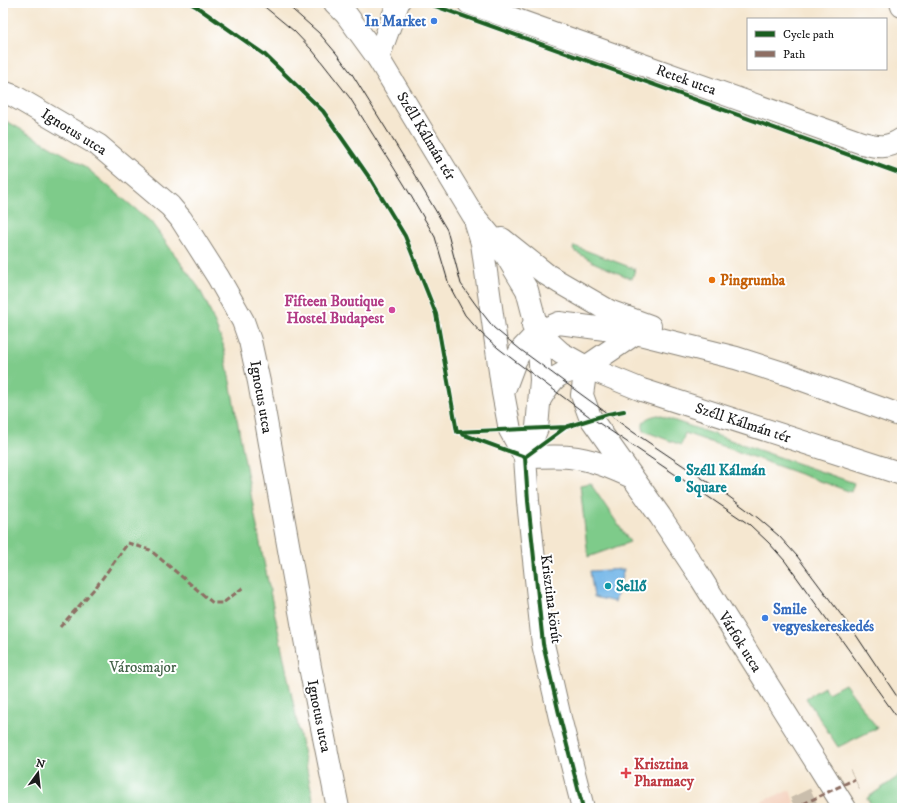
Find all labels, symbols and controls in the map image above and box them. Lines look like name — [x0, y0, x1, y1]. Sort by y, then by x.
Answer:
place label: In Market — [365, 12, 426, 31]
marker: In Market — [429, 16, 439, 26]
legend — [747, 18, 887, 70]
text: Cycle path — [783, 27, 835, 42]
text: Path — [783, 47, 806, 62]
street label: Retek utca — [653, 60, 719, 100]
street label: Széll Kálmán tér — [392, 88, 460, 184]
street label: Ignotus utca — [38, 104, 111, 160]
place label: Pingrumba — [720, 271, 786, 290]
marker: Pingrumba — [707, 275, 717, 285]
place label: Fifteen Boutique Hostel Budapest — [284, 292, 385, 328]
marker: Fifteen Boutique Hostel Budapest — [387, 305, 397, 315]
street label: Ignotus utca — [245, 359, 277, 436]
street label: Széll Kálmán tér — [693, 399, 794, 448]
place label: Széll Kálmán Square — [686, 461, 766, 498]
marker: Széll Kálmán Square — [673, 474, 683, 484]
street label: Krisztina körút — [536, 553, 566, 645]
place label: Sellő — [616, 577, 647, 596]
marker: Sellő — [603, 581, 613, 591]
place label: Smile vegyeskereskedés — [772, 600, 874, 636]
street label: Várfok utca — [713, 607, 766, 676]
marker: Smile vegyeskereskedés — [760, 613, 770, 623]
park label: Városmajor — [109, 658, 177, 677]
street label: Ignotus utca — [303, 678, 335, 755]
north arrow — [18, 753, 58, 793]
place label: Krisztina Pharmacy — [634, 755, 695, 791]
text: N — [34, 756, 47, 772]
marker: Krisztina Pharmacy — [621, 768, 631, 778]

